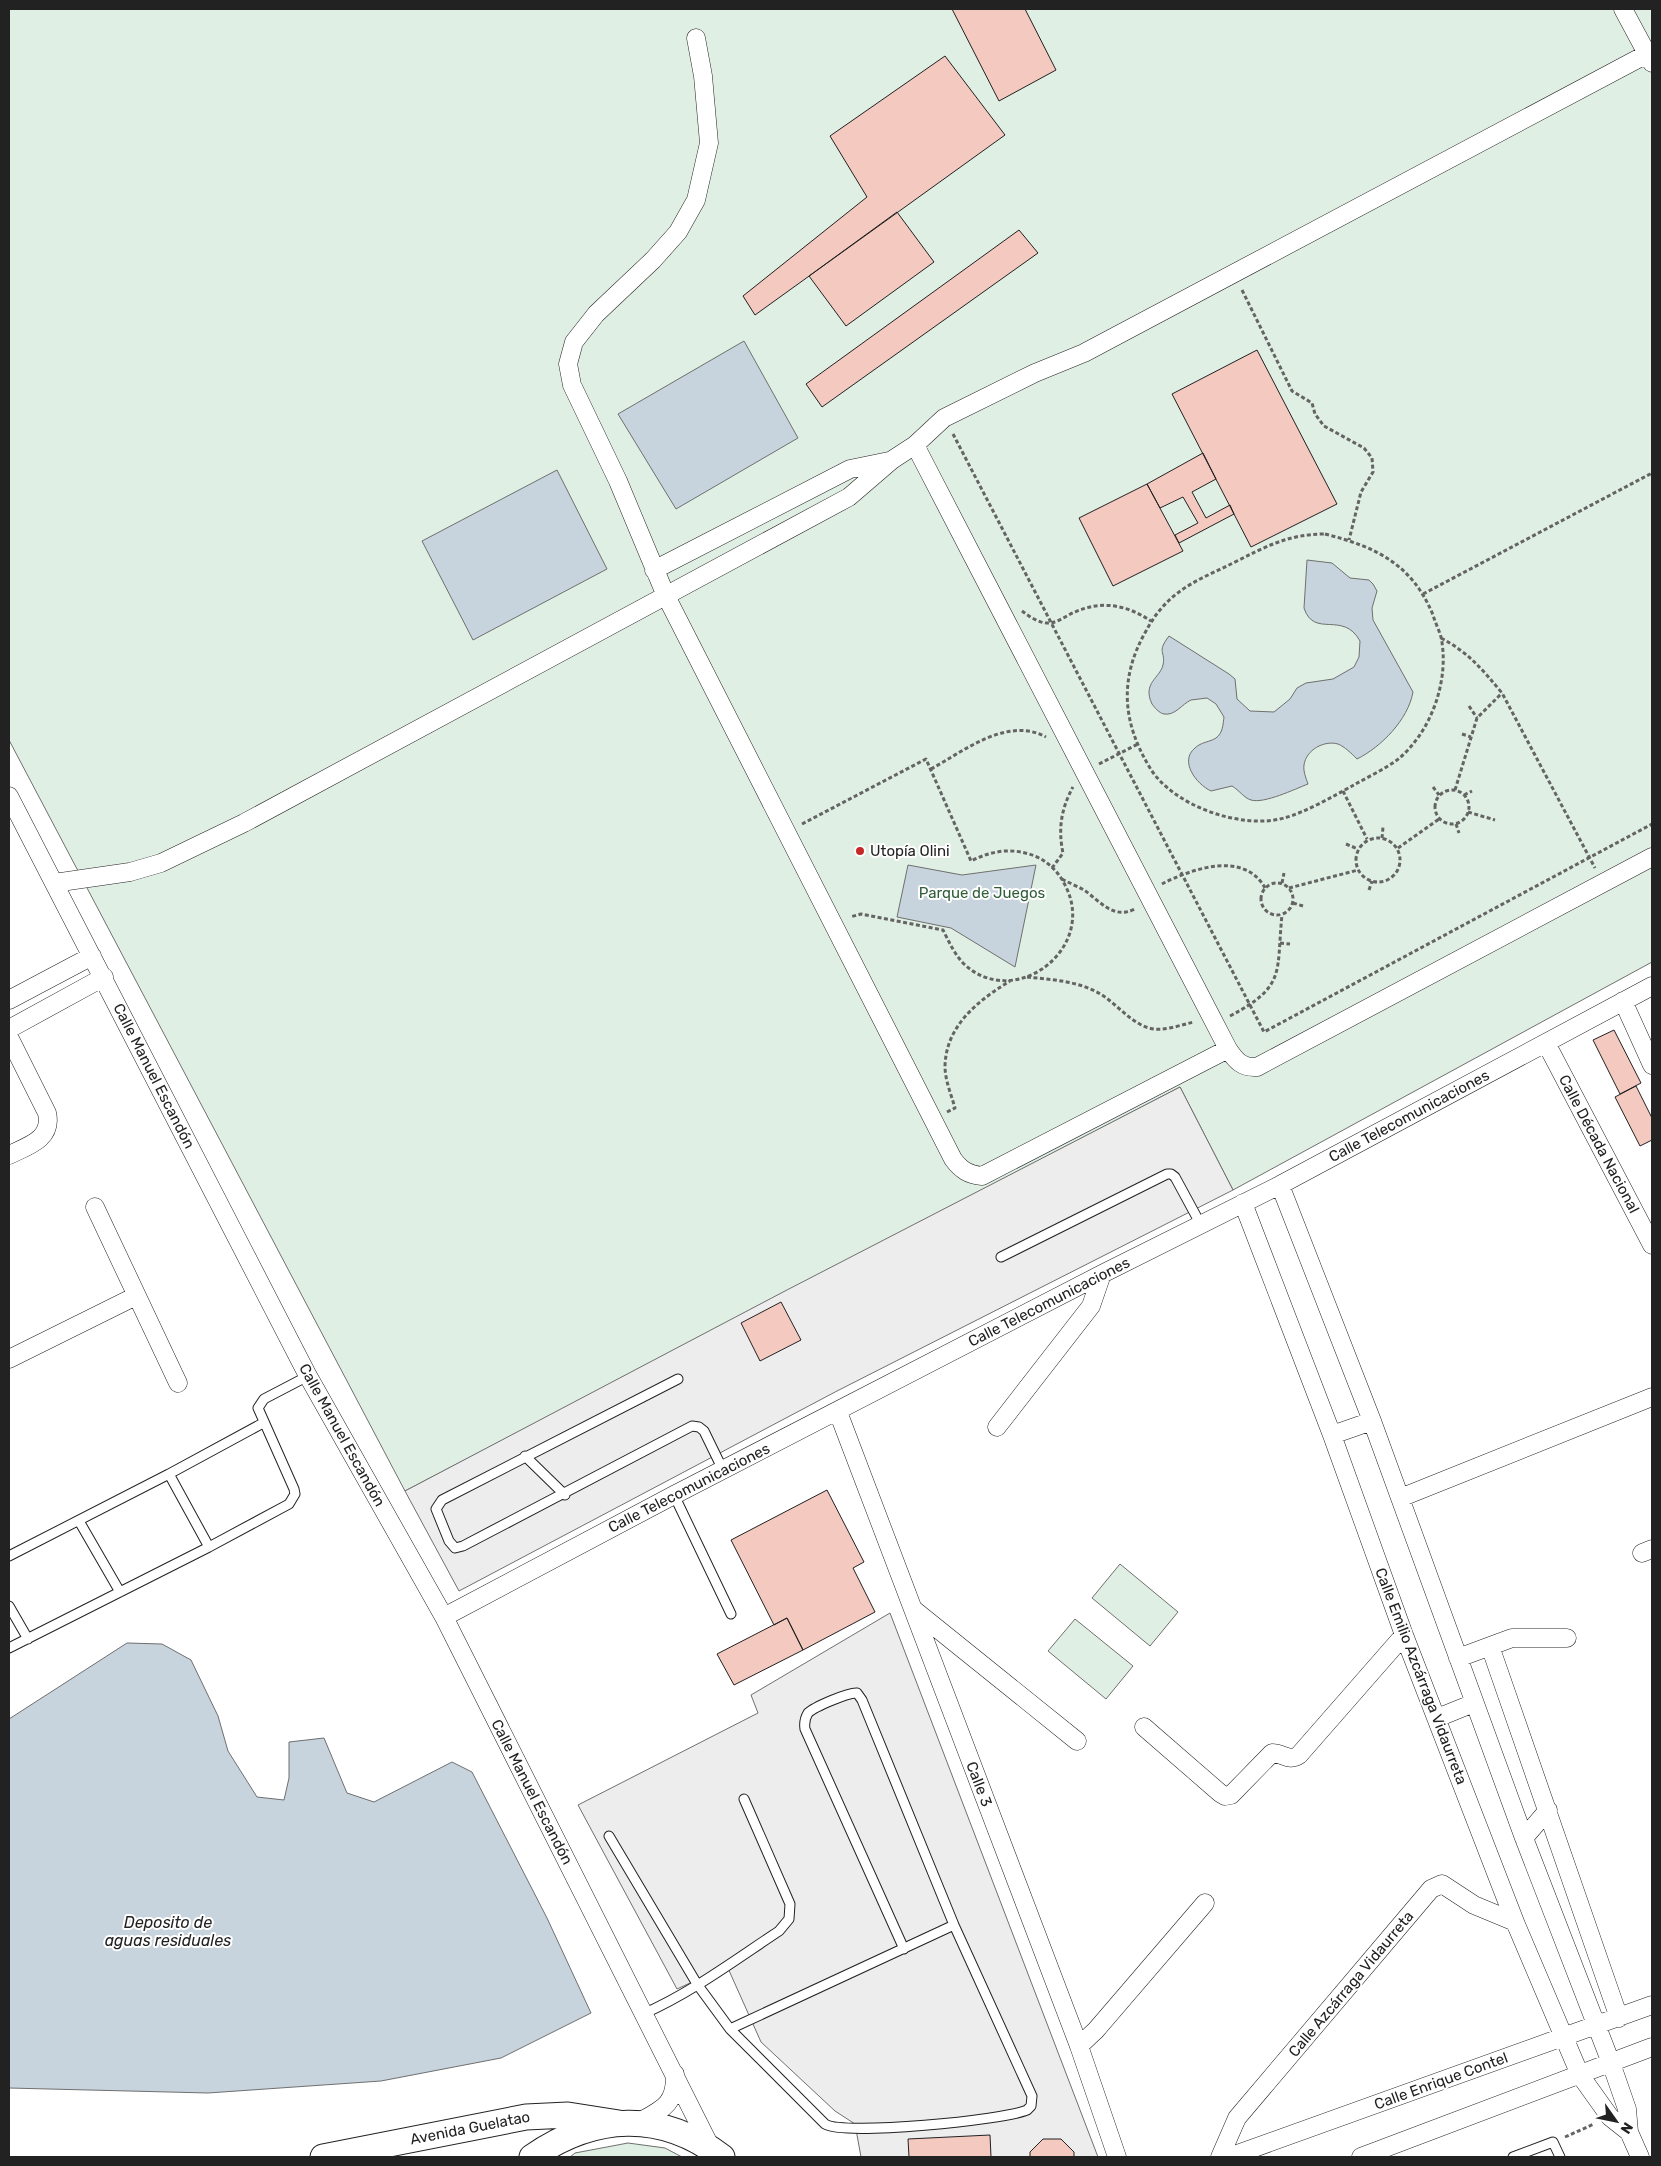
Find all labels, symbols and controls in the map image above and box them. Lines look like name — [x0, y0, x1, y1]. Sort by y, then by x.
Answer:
place label: Utopía Olini — [870, 842, 950, 860]
marker: Utopía Olini — [854, 845, 866, 857]
park label: Parque de Juegos — [919, 884, 1046, 902]
street label: Calle Manuel Escandón — [110, 1000, 198, 1152]
street label: Calle Telecomunicaciones — [1326, 1066, 1493, 1166]
street label: Calle Década Nacional — [1555, 1072, 1643, 1216]
street label: Calle Telecomunicaciones — [965, 1253, 1133, 1351]
street label: Calle Manuel Escandón — [295, 1360, 389, 1510]
street label: Calle Telecomunicaciones — [605, 1439, 773, 1537]
street label: Calle Emilio Azcárraga Vidaurreta — [1371, 1565, 1471, 1787]
street label: Calle Manuel Escandón — [488, 1716, 576, 1868]
street label: Calle 3 — [962, 1759, 996, 1809]
street label: Calle Azcárraga Vidaurreta — [1285, 1907, 1417, 2061]
water label: Deposito de aguas residuales — [105, 1913, 231, 1950]
street label: Calle Enrique Contel — [1372, 2048, 1510, 2114]
north arrow — [1591, 2096, 1641, 2146]
street label: Avenida Guelatao — [408, 2108, 532, 2148]
text: N — [1617, 2119, 1636, 2137]

